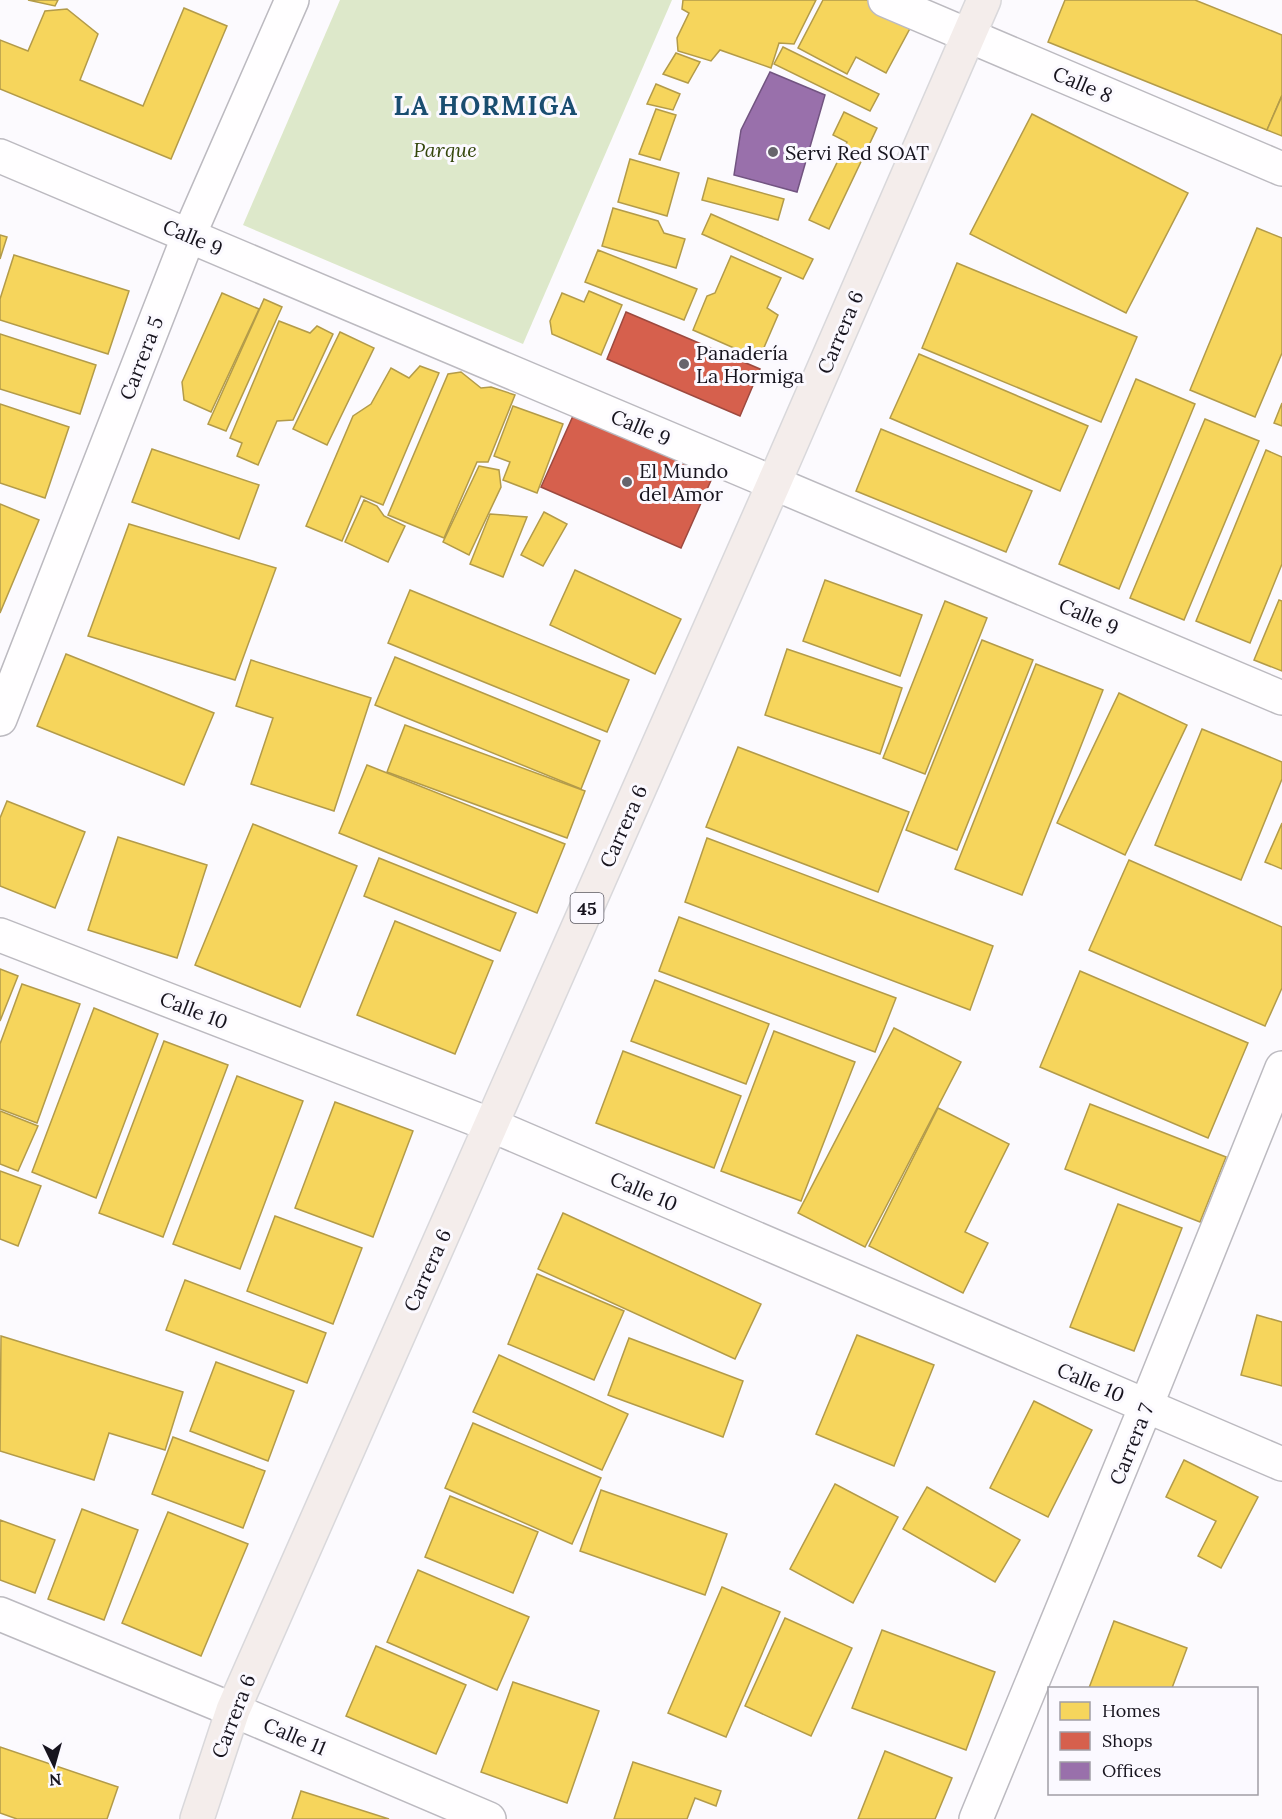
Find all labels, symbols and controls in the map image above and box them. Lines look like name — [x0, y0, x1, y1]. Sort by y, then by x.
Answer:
street label: Calle 8 — [1049, 60, 1117, 108]
district label: LA HORMIGA — [393, 89, 579, 122]
park label: Parque — [413, 137, 477, 162]
place label: Servi Red SOAT — [785, 140, 929, 165]
marker: Servi Red SOAT — [766, 145, 780, 159]
street label: Calle 9 — [159, 213, 227, 261]
street label: Carrera 6 — [811, 287, 869, 377]
street label: Carrera 5 — [114, 313, 168, 403]
place label: Panadería La Hormiga — [696, 340, 804, 388]
marker: Panadería La Hormiga — [677, 357, 691, 371]
street label: Calle 9 — [607, 403, 675, 451]
place label: El Mundo del Amor — [639, 458, 728, 506]
marker: El Mundo del Amor — [620, 475, 634, 489]
street label: Calle 9 — [1055, 592, 1123, 640]
street label: Carrera 6 — [594, 781, 652, 871]
road number: 45 — [570, 893, 604, 923]
street label: Calle 10 — [156, 986, 232, 1034]
street label: Calle 10 — [606, 1166, 682, 1216]
street label: Carrera 6 — [398, 1225, 456, 1315]
street label: Calle 10 — [1053, 1357, 1129, 1407]
street label: Carrera 7 — [1103, 1400, 1159, 1488]
street label: Carrera 6 — [206, 1670, 260, 1762]
legend — [1048, 1687, 1258, 1795]
text: Homes — [1102, 1699, 1160, 1722]
street label: Calle 11 — [260, 1712, 330, 1760]
text: Shops — [1102, 1729, 1153, 1752]
north arrow — [24, 1735, 84, 1795]
text: Offices — [1102, 1759, 1161, 1782]
text: N — [48, 1769, 62, 1790]

